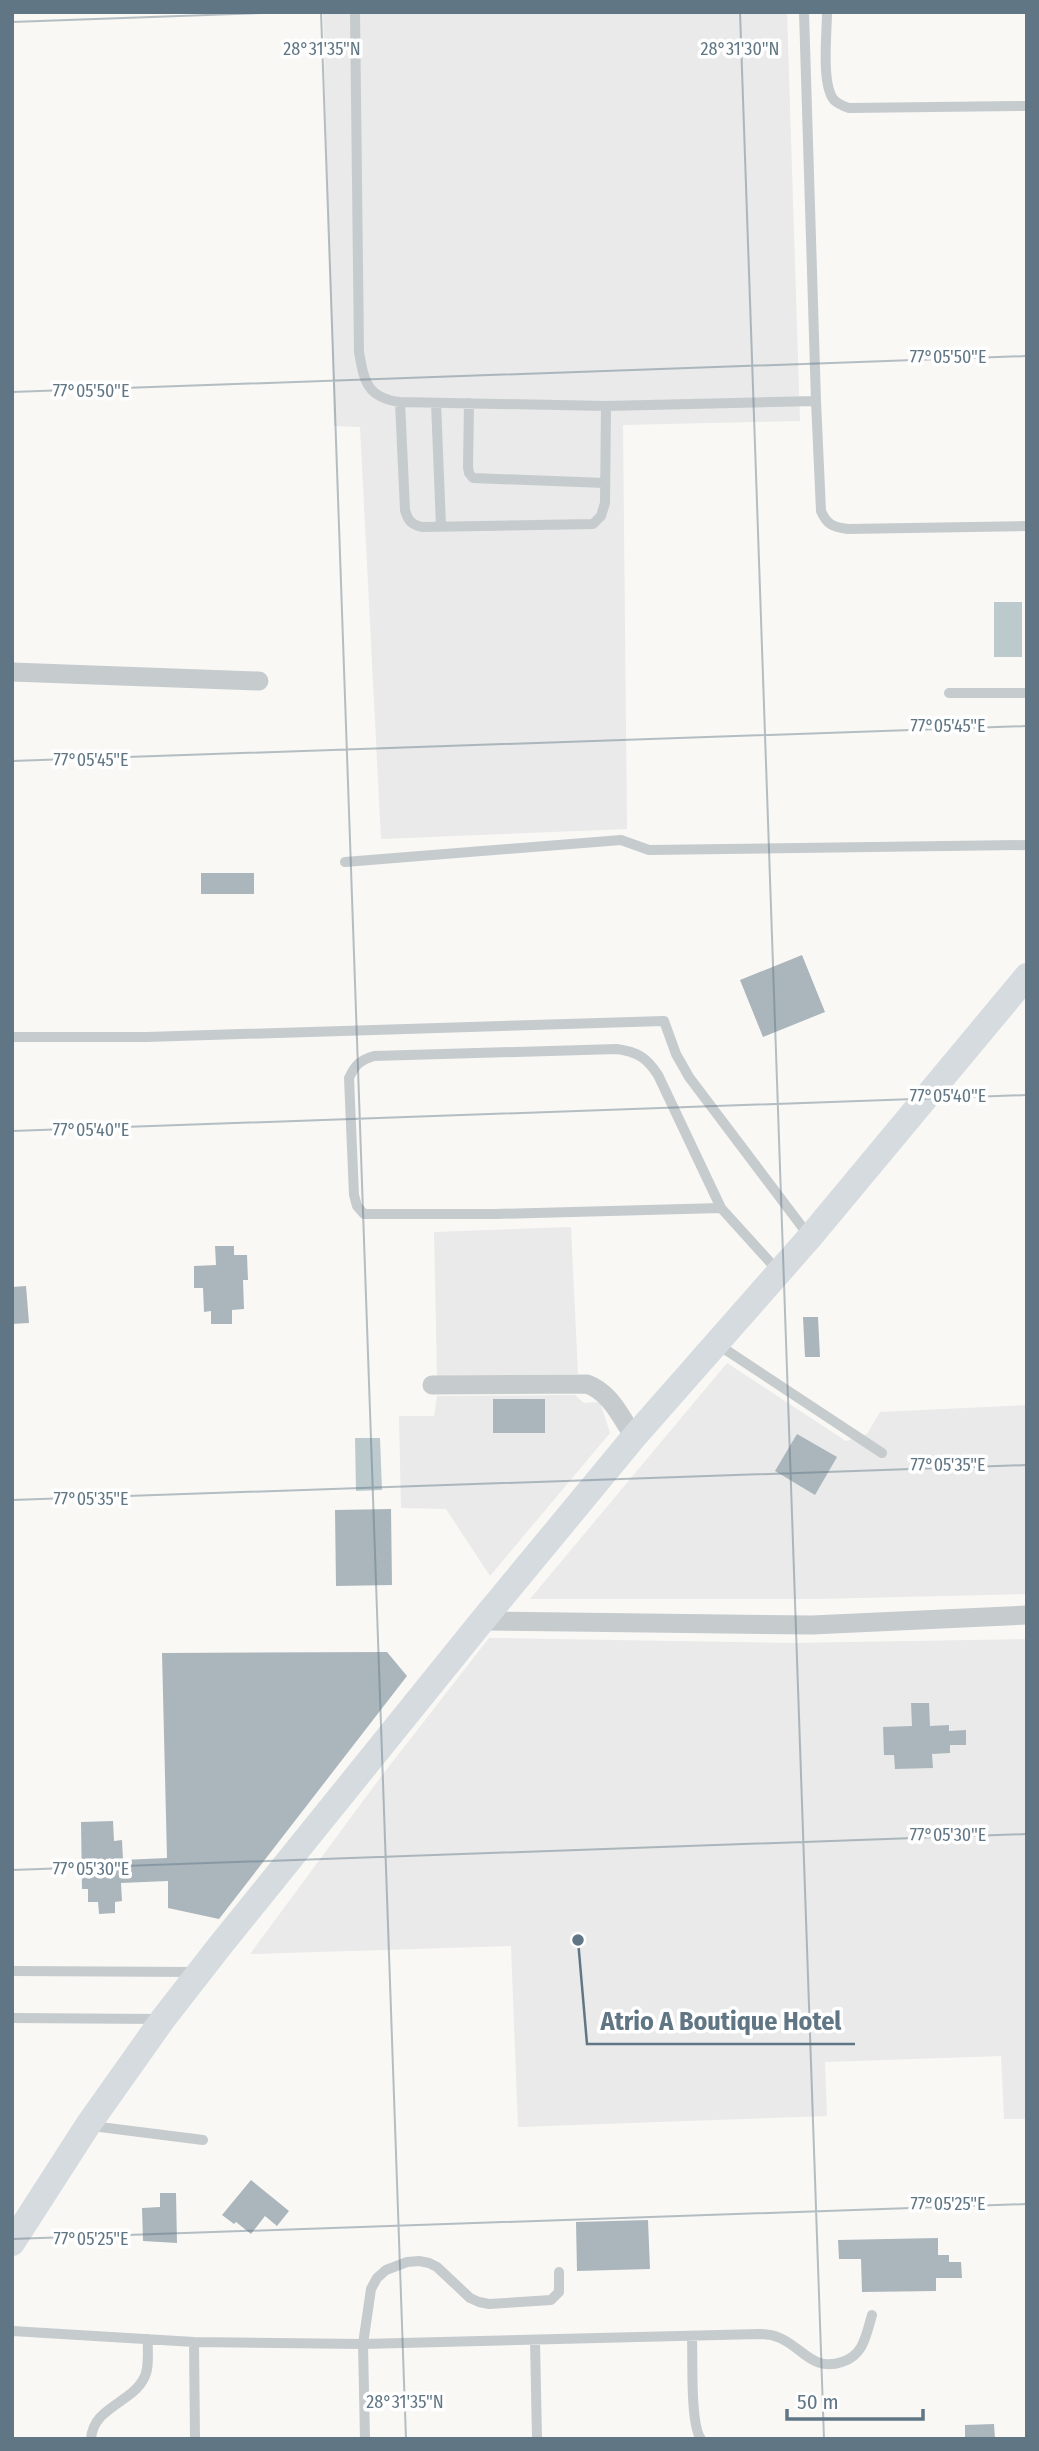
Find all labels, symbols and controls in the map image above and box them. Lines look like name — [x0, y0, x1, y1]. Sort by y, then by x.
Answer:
text: 28°31'35"N — [283, 38, 361, 60]
text: 28°31'30"N — [701, 38, 779, 60]
text: 77°05'50"E — [910, 346, 986, 368]
text: 77°05'50"E — [53, 380, 129, 402]
text: 77°05'45"E — [911, 715, 985, 737]
text: 77°05'45"E — [54, 749, 128, 771]
text: 77°05'40"E — [910, 1085, 986, 1107]
text: 77°05'40"E — [53, 1119, 129, 1141]
text: 77°05'35"E — [910, 1454, 986, 1476]
text: 77°05'35"E — [53, 1488, 129, 1510]
text: 77°05'30"E — [910, 1824, 986, 1846]
text: 77°05'30"E — [53, 1858, 129, 1880]
callout: Atrio A Boutique Hotel — [587, 1997, 855, 2044]
text: Atrio A Boutique Hotel — [600, 2006, 842, 2037]
text: 77°05'25"E — [911, 2193, 985, 2215]
text: 77°05'25"E — [54, 2228, 128, 2250]
scale bar — [787, 2378, 923, 2422]
text: 50 m — [797, 2389, 839, 2415]
text: 28°31'35"N — [366, 2391, 444, 2413]

